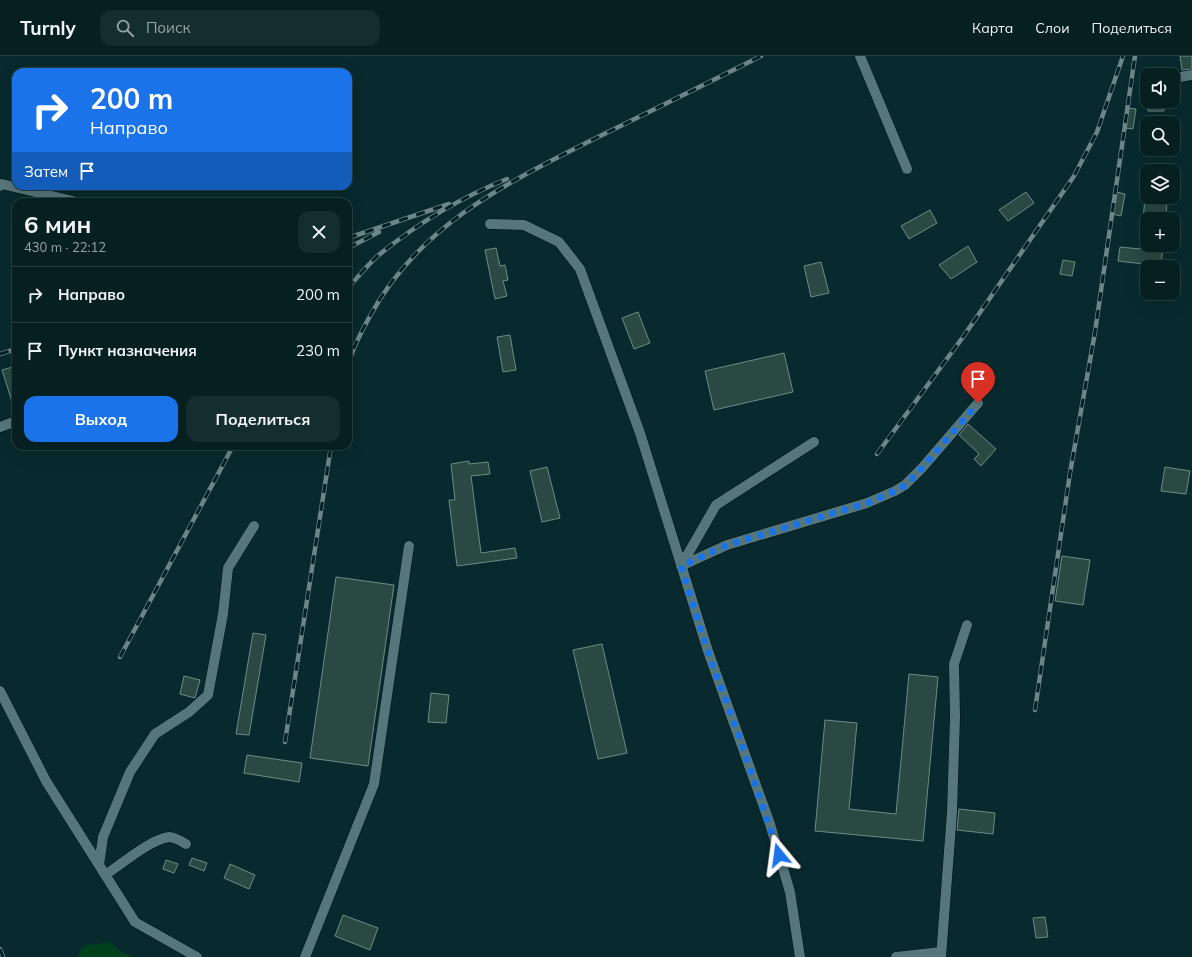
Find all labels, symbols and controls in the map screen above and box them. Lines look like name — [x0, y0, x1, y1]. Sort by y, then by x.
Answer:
search box — [100, 10, 380, 46]
text: Turnly — [20, 16, 76, 40]
icon: search — [114, 17, 136, 39]
text: Поиск — [146, 18, 191, 37]
text: Карта — [972, 19, 1013, 37]
text: Слои — [1035, 19, 1070, 37]
text: Поделиться — [1092, 19, 1172, 37]
map controls — [1140, 68, 1180, 300]
button: sound — [1140, 68, 1180, 108]
text: 200 m — [90, 81, 173, 116]
icon: right — [24, 84, 76, 136]
text: Направо — [90, 116, 168, 139]
button: search — [1140, 116, 1180, 156]
icon: arrive — [76, 160, 98, 182]
text: Затем — [24, 162, 68, 181]
button: layers — [1140, 164, 1180, 204]
text: 6 мин — [24, 209, 91, 239]
button: close — [298, 211, 340, 253]
button: + — [1140, 212, 1180, 252]
text: 430 m · 22:12 — [24, 239, 106, 255]
button: − — [1140, 260, 1180, 300]
icon: right — [24, 284, 46, 306]
text: Направо — [58, 285, 125, 304]
text: 200 m — [296, 285, 340, 304]
icon: arrive — [24, 340, 46, 362]
text: Пункт назначения — [58, 341, 197, 360]
text: 230 m — [296, 341, 340, 360]
pin — [961, 362, 995, 403]
icon: arrive — [967, 368, 989, 390]
button: Выход — [24, 396, 178, 442]
button: Поделиться — [186, 396, 340, 442]
position arrow — [758, 834, 800, 876]

